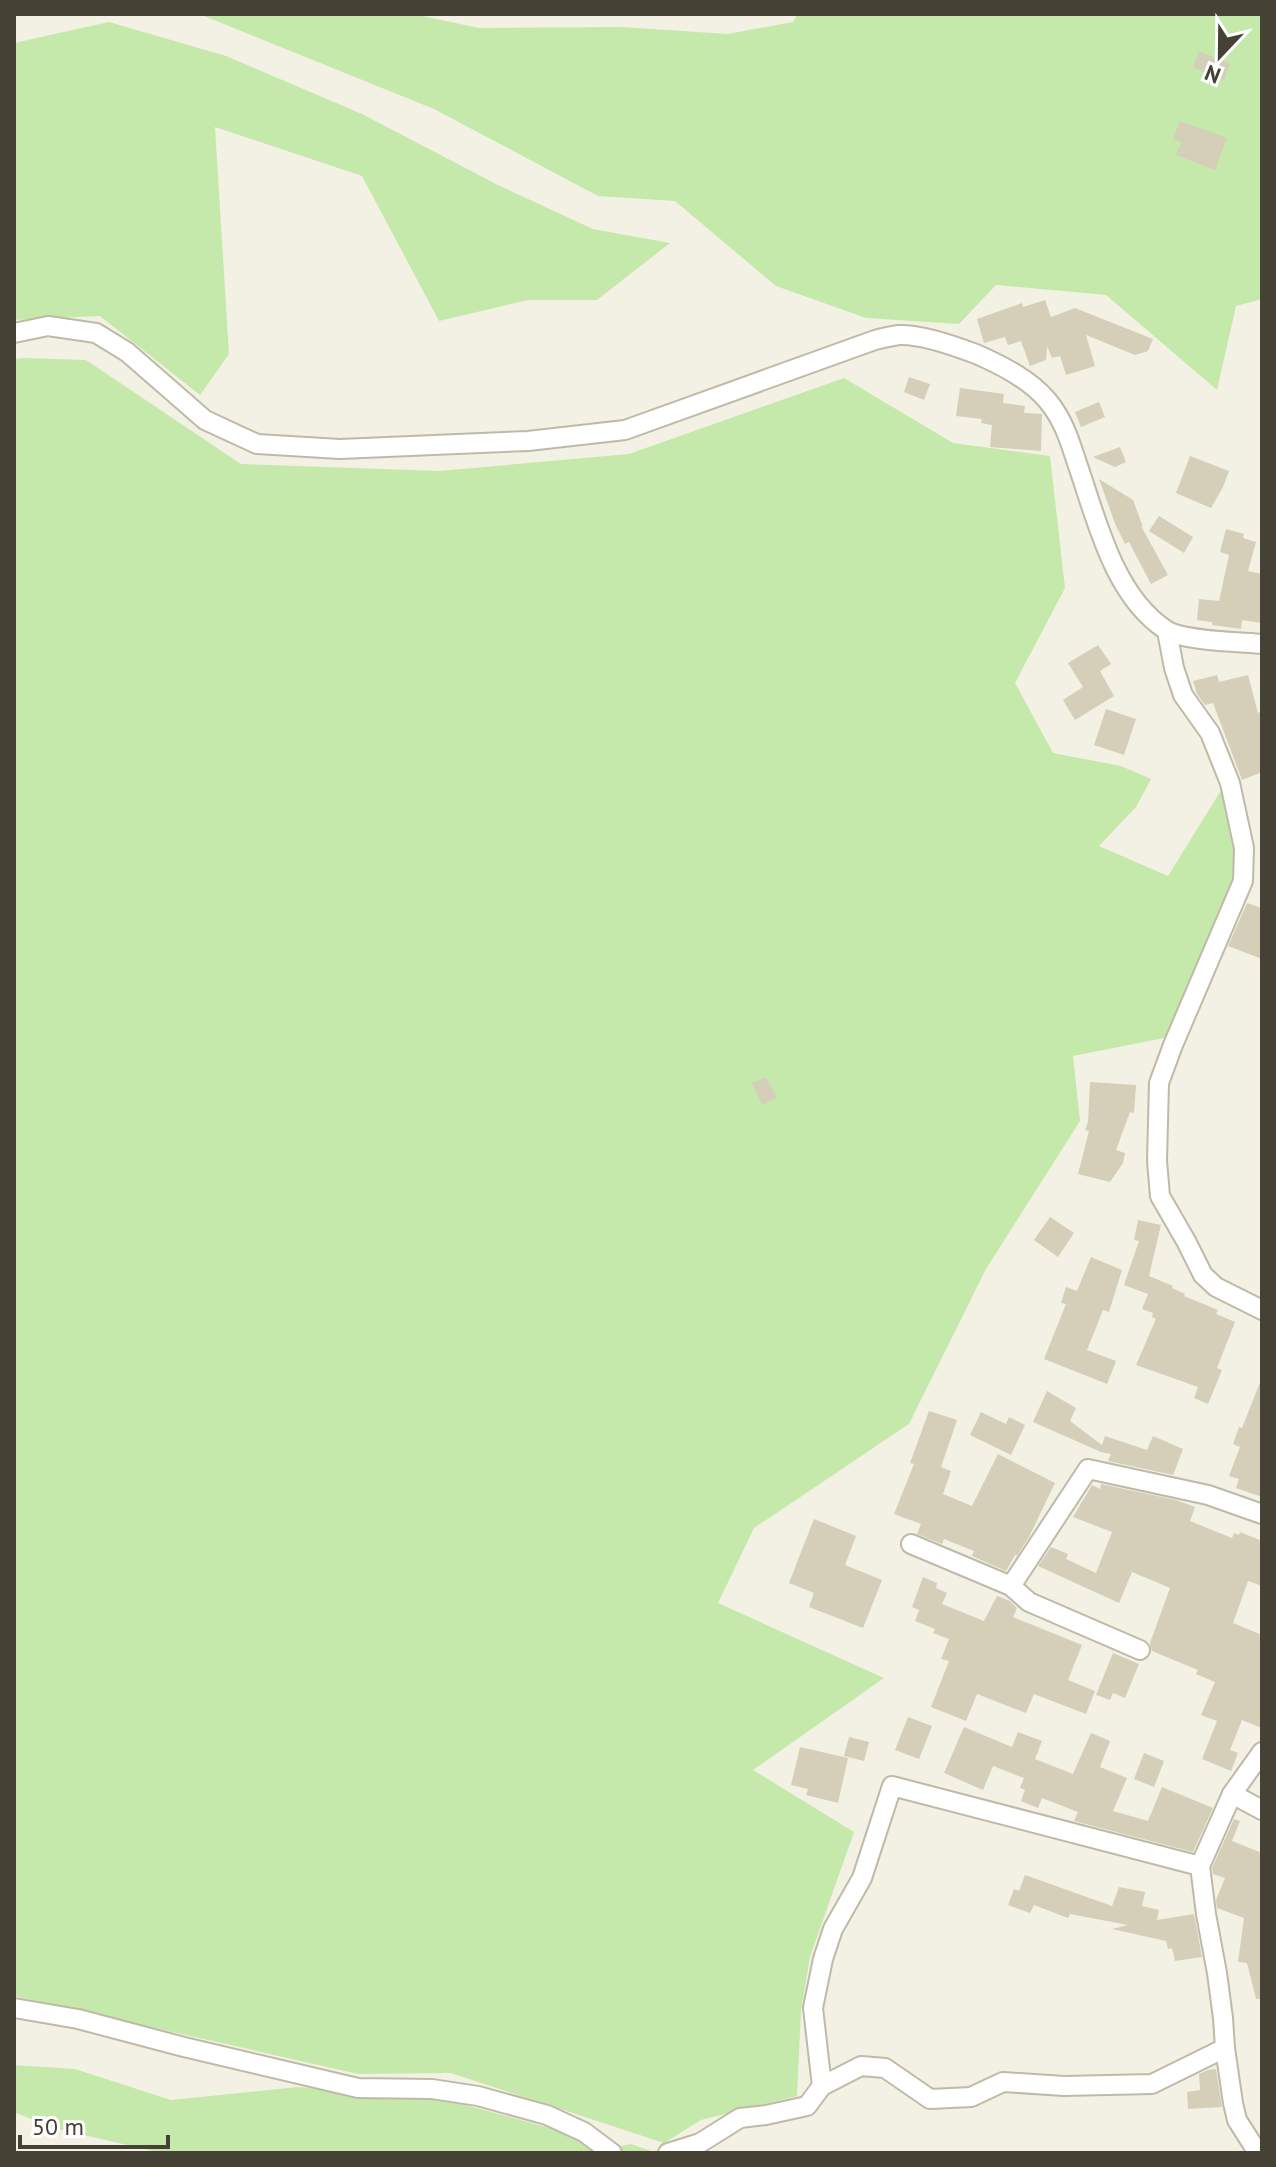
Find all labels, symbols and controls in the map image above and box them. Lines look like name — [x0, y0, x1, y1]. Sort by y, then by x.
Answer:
north arrow — [1180, 16, 1260, 96]
text: N — [1201, 59, 1224, 90]
scale bar — [20, 2099, 168, 2149]
text: 50 m — [32, 2111, 84, 2142]

